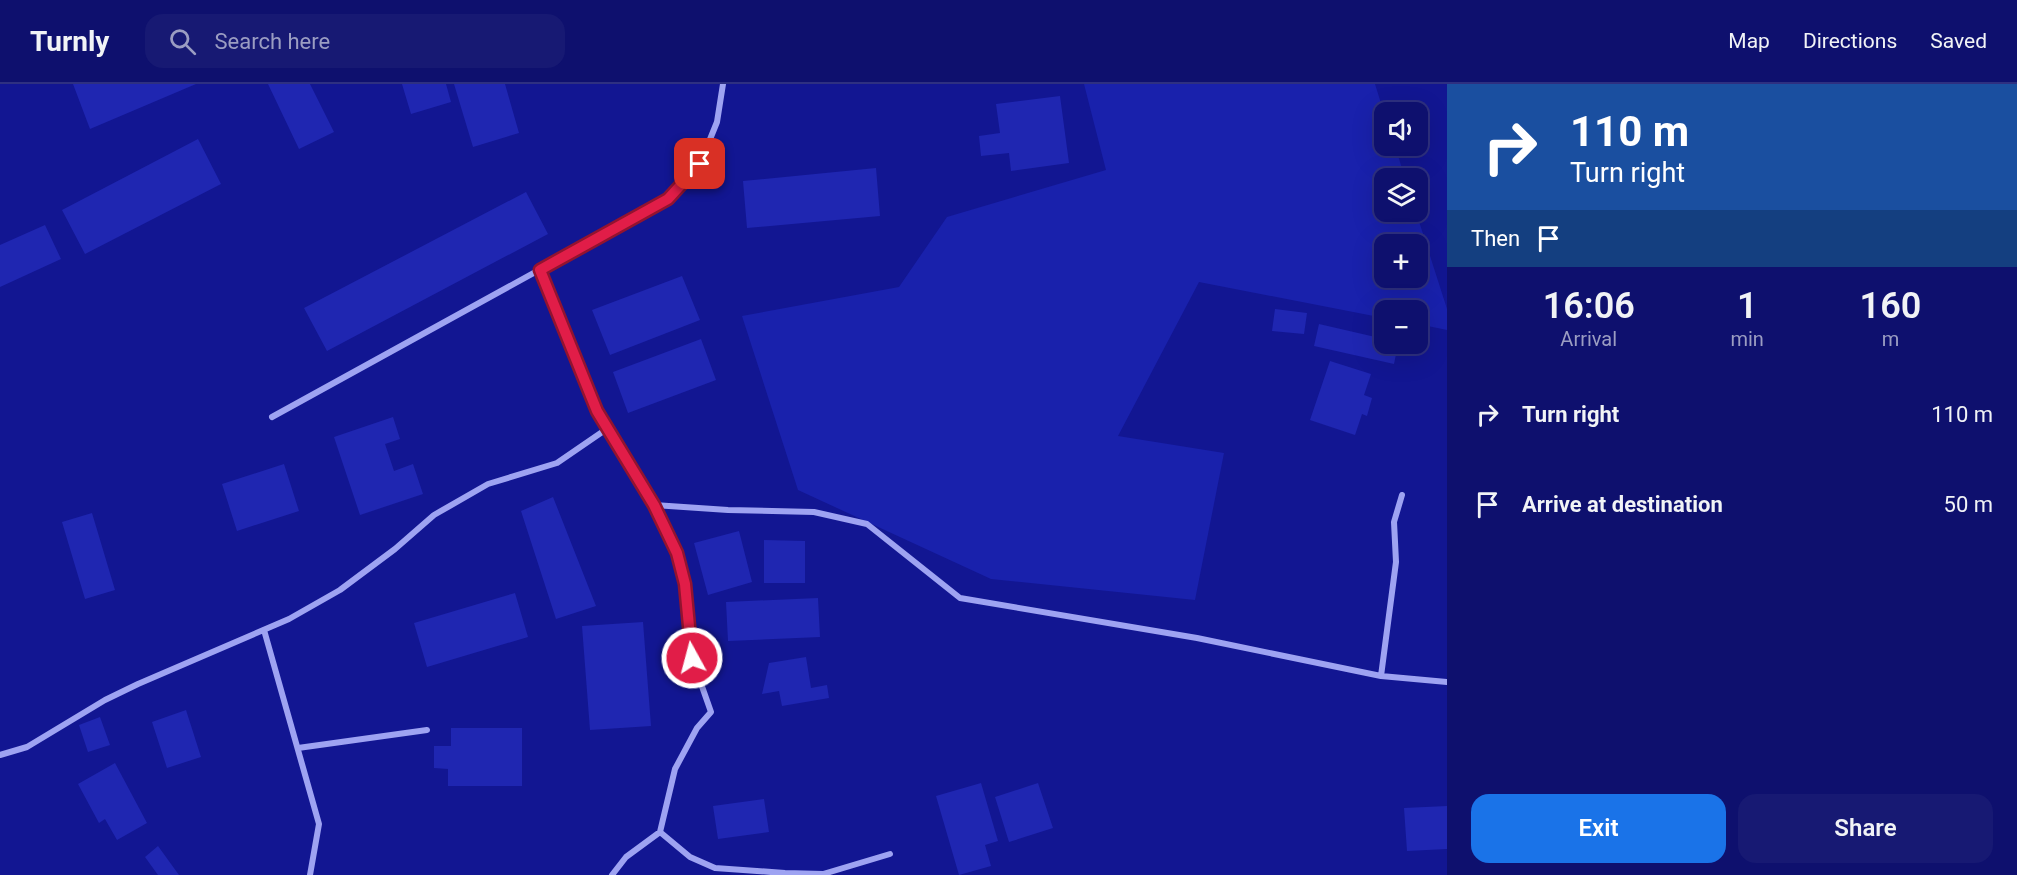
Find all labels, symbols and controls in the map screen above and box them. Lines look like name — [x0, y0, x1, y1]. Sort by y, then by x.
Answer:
search box — [145, 14, 565, 68]
text: Turnly — [30, 25, 109, 58]
icon: search — [166, 25, 199, 58]
text: Search here — [214, 29, 330, 54]
text: Map — [1728, 29, 1770, 53]
text: Directions — [1803, 29, 1897, 53]
text: Saved — [1930, 29, 1987, 53]
map controls — [1374, 102, 1428, 354]
button: sound — [1374, 102, 1428, 156]
text: 110 m — [1570, 107, 1689, 156]
icon: right — [1471, 108, 1549, 186]
pin — [674, 138, 725, 189]
icon: arrive — [683, 147, 716, 180]
text: Turn right — [1570, 157, 1685, 189]
button: layers — [1374, 168, 1428, 222]
icon: arrive — [1532, 222, 1565, 255]
text: Then — [1471, 226, 1520, 251]
button: + — [1374, 234, 1428, 288]
text: 16:06 — [1543, 285, 1635, 327]
text: 1 — [1737, 285, 1757, 327]
text: 160 — [1860, 285, 1921, 327]
button: − — [1374, 300, 1428, 354]
text: Arrival — [1560, 327, 1617, 351]
text: min — [1730, 327, 1764, 351]
text: m — [1882, 327, 1899, 351]
icon: right — [1471, 398, 1504, 431]
text: Turn right — [1522, 402, 1619, 427]
text: 110 m — [1931, 402, 1993, 427]
icon: arrive — [1471, 488, 1504, 521]
text: Arrive at destination — [1522, 492, 1723, 517]
text: 50 m — [1944, 492, 1993, 517]
position arrow — [660, 626, 724, 690]
button: Exit — [1471, 794, 1726, 863]
button: Share — [1738, 794, 1993, 863]

